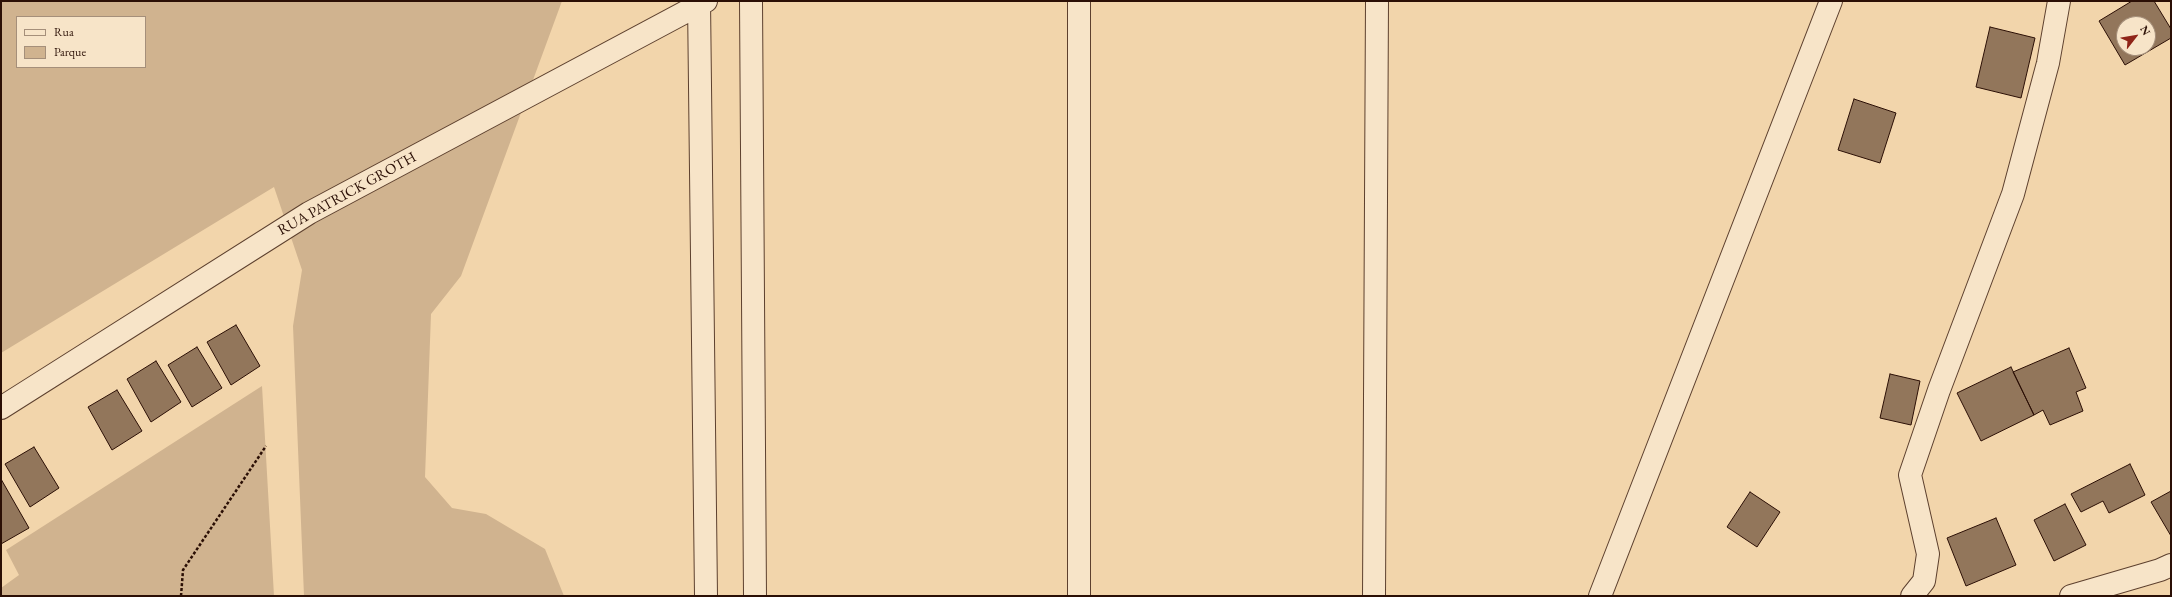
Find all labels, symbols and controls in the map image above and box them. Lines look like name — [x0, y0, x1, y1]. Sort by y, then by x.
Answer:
legend — [16, 16, 146, 68]
north arrow — [2116, 16, 2156, 56]
text: N — [2137, 23, 2154, 38]
text: Rua — [54, 24, 74, 40]
text: Parque — [54, 44, 86, 60]
street label: RUA PATRICK GROTH — [275, 148, 419, 240]

